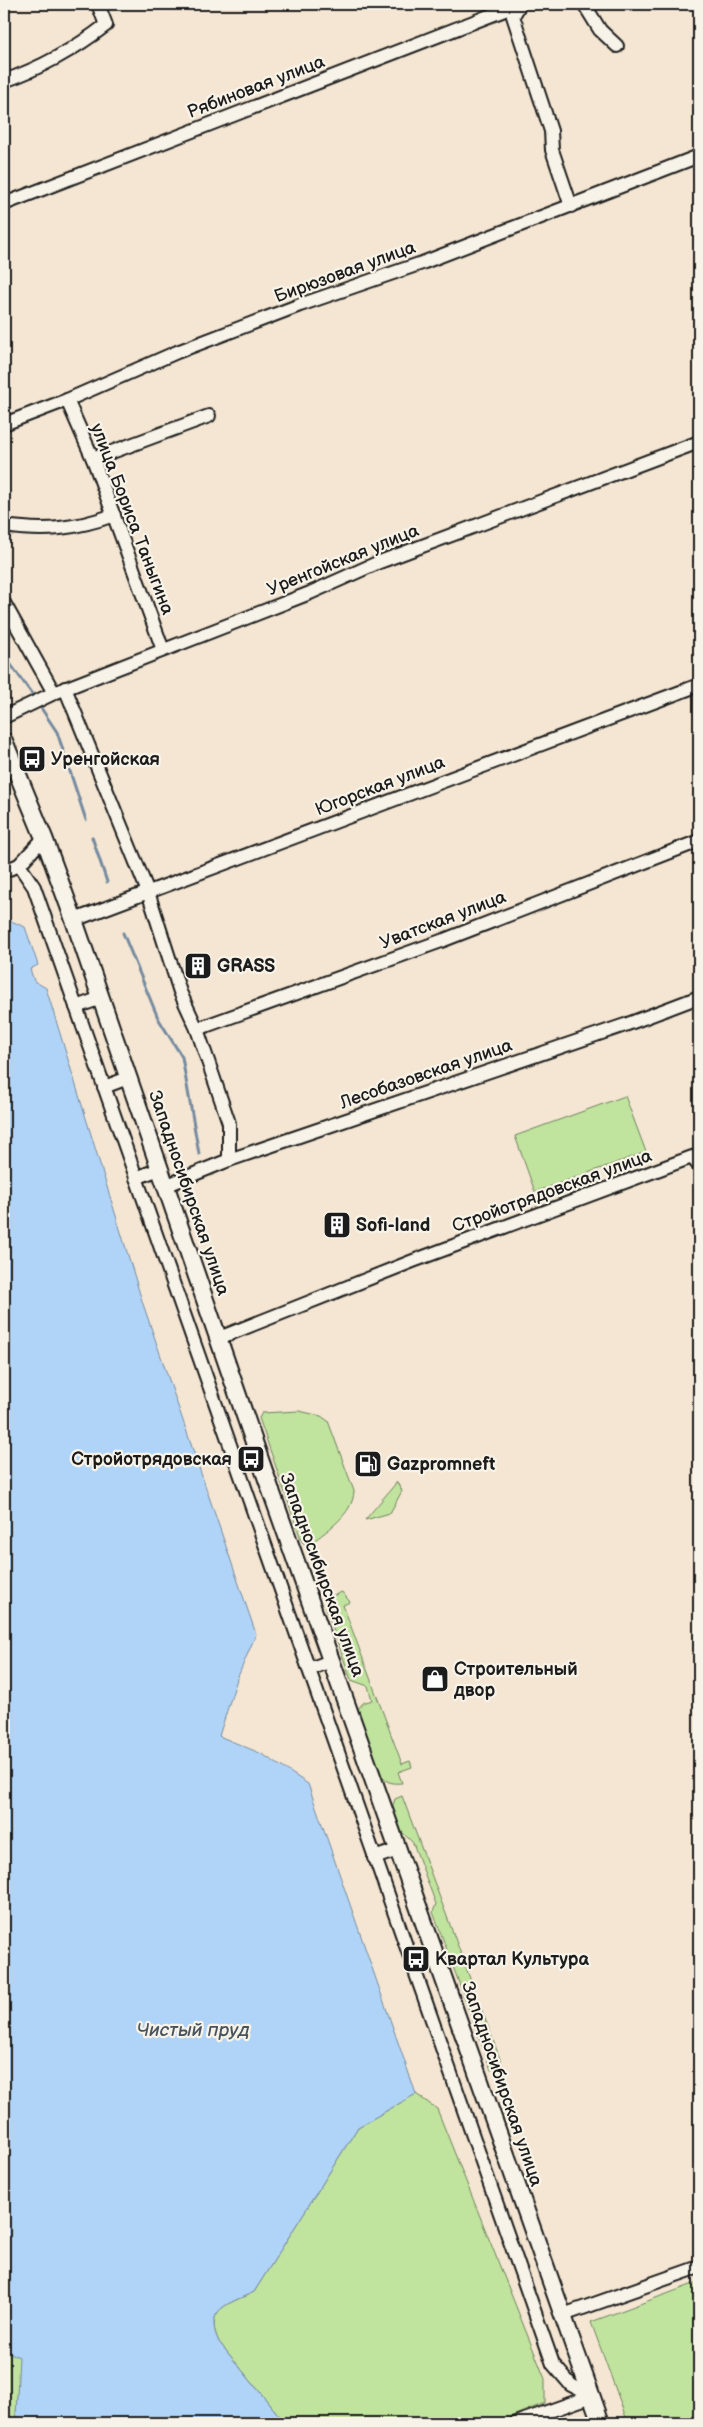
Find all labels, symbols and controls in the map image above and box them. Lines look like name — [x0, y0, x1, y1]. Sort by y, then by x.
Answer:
street label: Рябиновая улица — [184, 51, 328, 123]
street label: Бирюзовая улица — [272, 237, 419, 307]
street label: улица Бориса Таныгина — [86, 420, 178, 618]
street label: Уренгойская улица — [264, 520, 422, 600]
bus stop icon: Уренгойская — [17, 744, 47, 774]
place label: Уренгойская — [51, 749, 160, 770]
street label: Югорская улица — [312, 751, 448, 820]
street label: Уватская улица — [377, 886, 509, 954]
building icon: GRASS — [183, 951, 213, 981]
place label: GRASS — [217, 956, 275, 977]
street label: Лесобазовская улица — [336, 1034, 515, 1114]
street label: Западносибирская улица — [144, 1088, 234, 1298]
street label: Стройотрядовская улица — [449, 1145, 655, 1237]
building icon: Sofi-land — [322, 1210, 352, 1240]
place label: Sofi-land — [356, 1215, 430, 1236]
bus stop icon: Стройотрядовская — [236, 1444, 266, 1474]
place label: Стройотрядовская — [71, 1449, 232, 1470]
fuel station icon: Gazpromneft — [353, 1449, 383, 1479]
place label: Gazpromneft — [387, 1454, 495, 1475]
street label: Западносибирская улица — [275, 1470, 369, 1680]
place label: Строительный двор — [453, 1659, 578, 1701]
shop icon: Строительный двор — [420, 1664, 450, 1694]
bus stop icon: Квартал Культура — [401, 1944, 431, 1974]
place label: Квартал Культура — [435, 1949, 589, 1970]
street label: Западносибирская улица — [457, 1979, 547, 2189]
water label: Чистый пруд — [136, 2019, 250, 2042]

